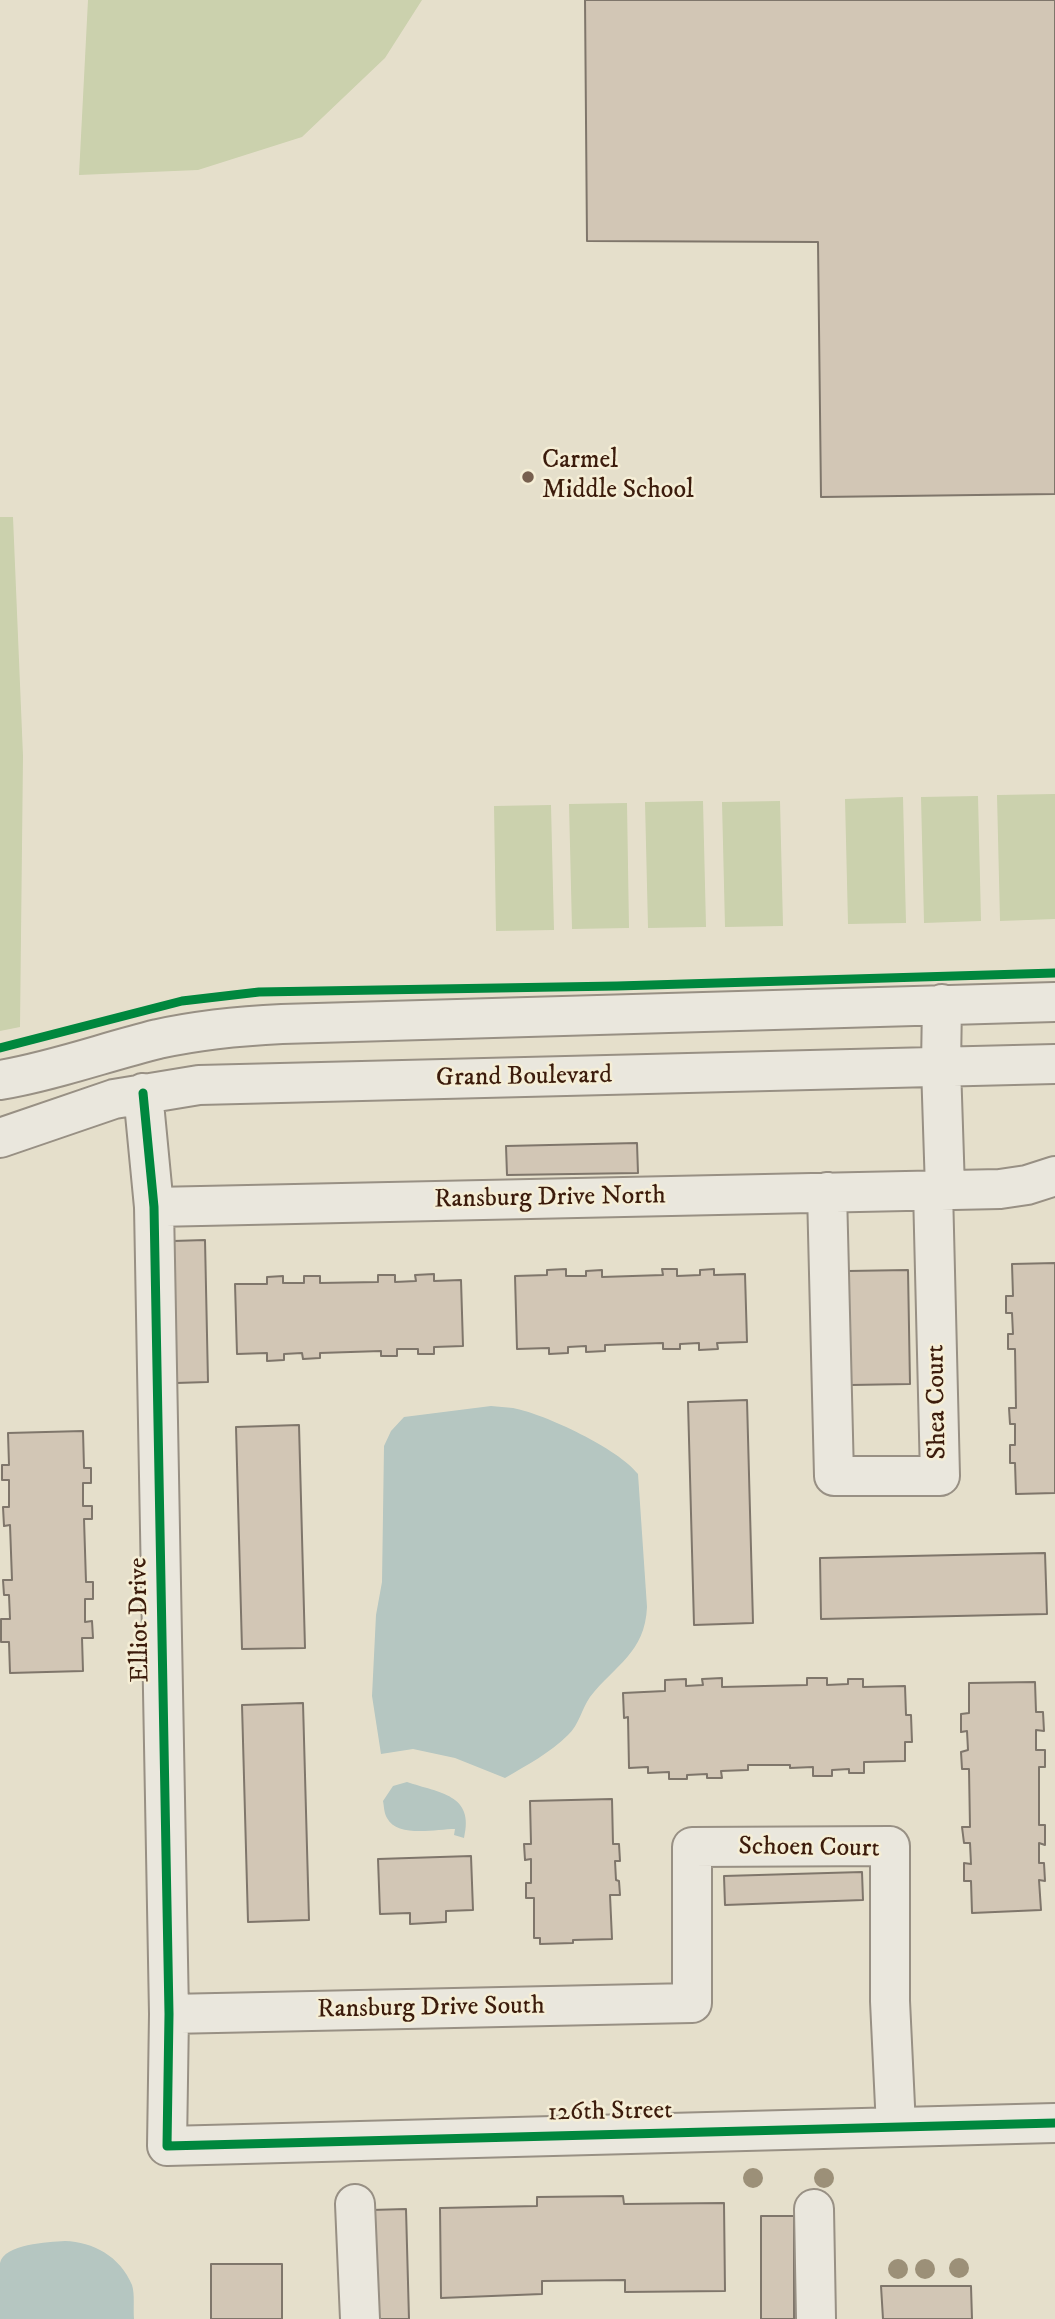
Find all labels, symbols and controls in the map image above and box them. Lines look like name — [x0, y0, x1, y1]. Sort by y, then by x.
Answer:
place label: Carmel Middle School — [542, 446, 694, 508]
marker: Carmel Middle School — [520, 469, 536, 485]
street label: Grand Boulevard — [436, 1061, 612, 1095]
street label: Ransburg Drive North — [434, 1181, 666, 1217]
street label: Shea Court — [921, 1344, 955, 1460]
street label: Elliot Drive — [124, 1557, 158, 1683]
street label: Schoen Court — [738, 1832, 880, 1866]
street label: Ransburg Drive South — [317, 1991, 545, 2027]
street label: 126th Street — [547, 2096, 673, 2130]

